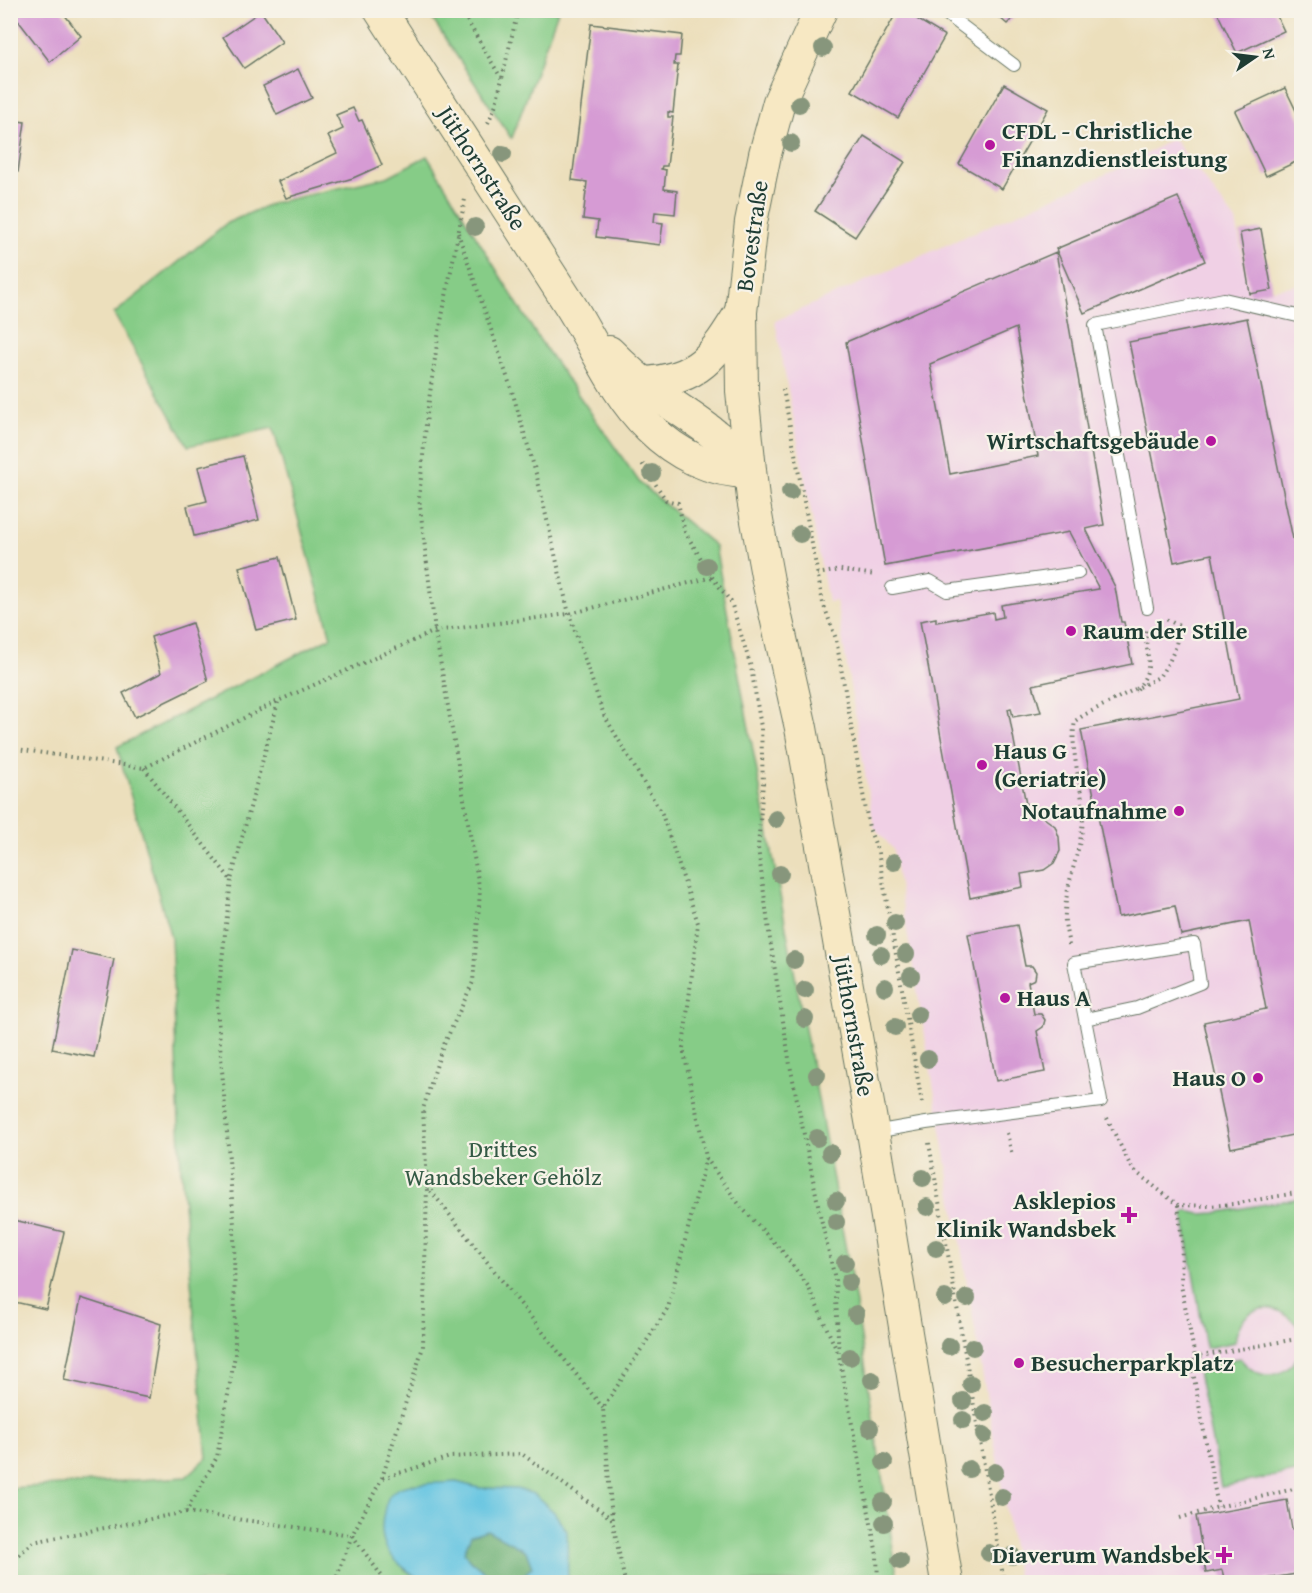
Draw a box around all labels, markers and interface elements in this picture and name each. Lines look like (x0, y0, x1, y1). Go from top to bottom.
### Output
north arrow (1225, 27, 1285, 87)
text: N (1257, 45, 1283, 62)
street label: Jüthornstraße (427, 96, 536, 237)
place label: CFDL - Christliche Finanzdienstleistung (1002, 113, 1228, 176)
marker: CFDL - Christliche Finanzdienstleistung (983, 138, 997, 152)
street label: Bovestraße (726, 178, 777, 294)
place label: Wirtschaftsgebäude (987, 423, 1199, 458)
marker: Wirtschaftsgebäude (1204, 434, 1218, 448)
place label: Raum der Stille (1083, 613, 1248, 648)
marker: Raum der Stille (1064, 624, 1078, 638)
place label: Haus G (Geriatrie) (994, 733, 1107, 796)
marker: Haus G (Geriatrie) (975, 758, 989, 772)
place label: Notaufnahme (1022, 793, 1167, 828)
marker: Notaufnahme (1172, 804, 1186, 818)
street label: Jüthornstraße (824, 950, 884, 1099)
place label: Haus A (1017, 980, 1091, 1015)
marker: Haus A (998, 991, 1012, 1005)
place label: Haus O (1173, 1060, 1246, 1095)
marker: Haus O (1251, 1071, 1265, 1085)
park label: Drittes Wandsbeker Gehölz (405, 1131, 601, 1194)
place label: Asklepios Klinik Wandsbek (937, 1183, 1116, 1246)
marker: Asklepios Klinik Wandsbek (1120, 1206, 1138, 1224)
place label: Besucherparkplatz (1031, 1345, 1234, 1380)
marker: Besucherparkplatz (1012, 1356, 1026, 1370)
place label: Diaverum Wandsbek (992, 1537, 1210, 1572)
marker: Diaverum Wandsbek (1215, 1546, 1233, 1564)

